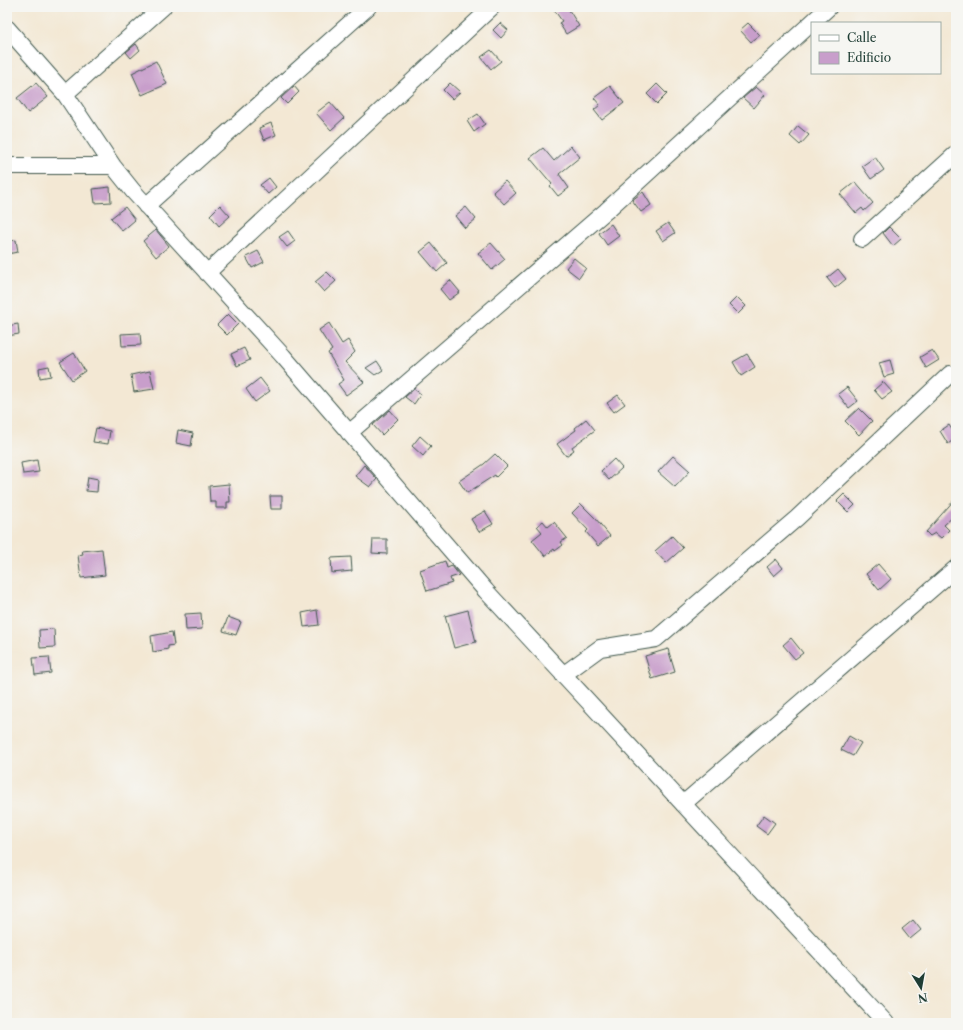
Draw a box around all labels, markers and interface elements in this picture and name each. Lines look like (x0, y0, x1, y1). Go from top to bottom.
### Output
legend (811, 22, 941, 74)
text: Calle (847, 30, 877, 45)
text: Edificio (847, 50, 891, 65)
north arrow (901, 968, 941, 1008)
text: N (916, 990, 929, 1006)

